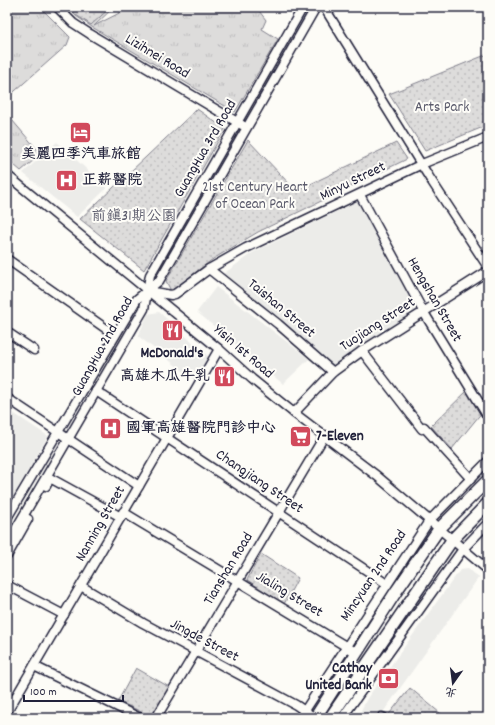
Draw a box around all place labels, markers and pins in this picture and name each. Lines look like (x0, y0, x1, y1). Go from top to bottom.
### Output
hotel icon: 美麗四季汽車旅館 (68, 119, 94, 145)
place label: 美麗四季汽車旅館 (21, 144, 141, 166)
hospital icon: 正薪醫院 (53, 168, 79, 194)
place label: 正薪醫院 (82, 170, 142, 192)
restaurant icon: McDonald's (159, 318, 185, 344)
place label: McDonald's (140, 343, 204, 365)
restaurant icon: 高雄木瓜牛乳 (212, 364, 238, 390)
place label: 高雄木瓜牛乳 (120, 366, 210, 388)
hospital icon: 國軍高雄醫院門診中心 (97, 416, 123, 442)
place label: 國軍高雄醫院門診中心 (126, 418, 276, 440)
supermarket icon: 7-Eleven (287, 424, 313, 450)
place label: 7-Eleven (316, 426, 364, 448)
place label: Cathay United Bank (305, 658, 373, 697)
bank icon: Cathay United Bank (375, 665, 401, 691)

